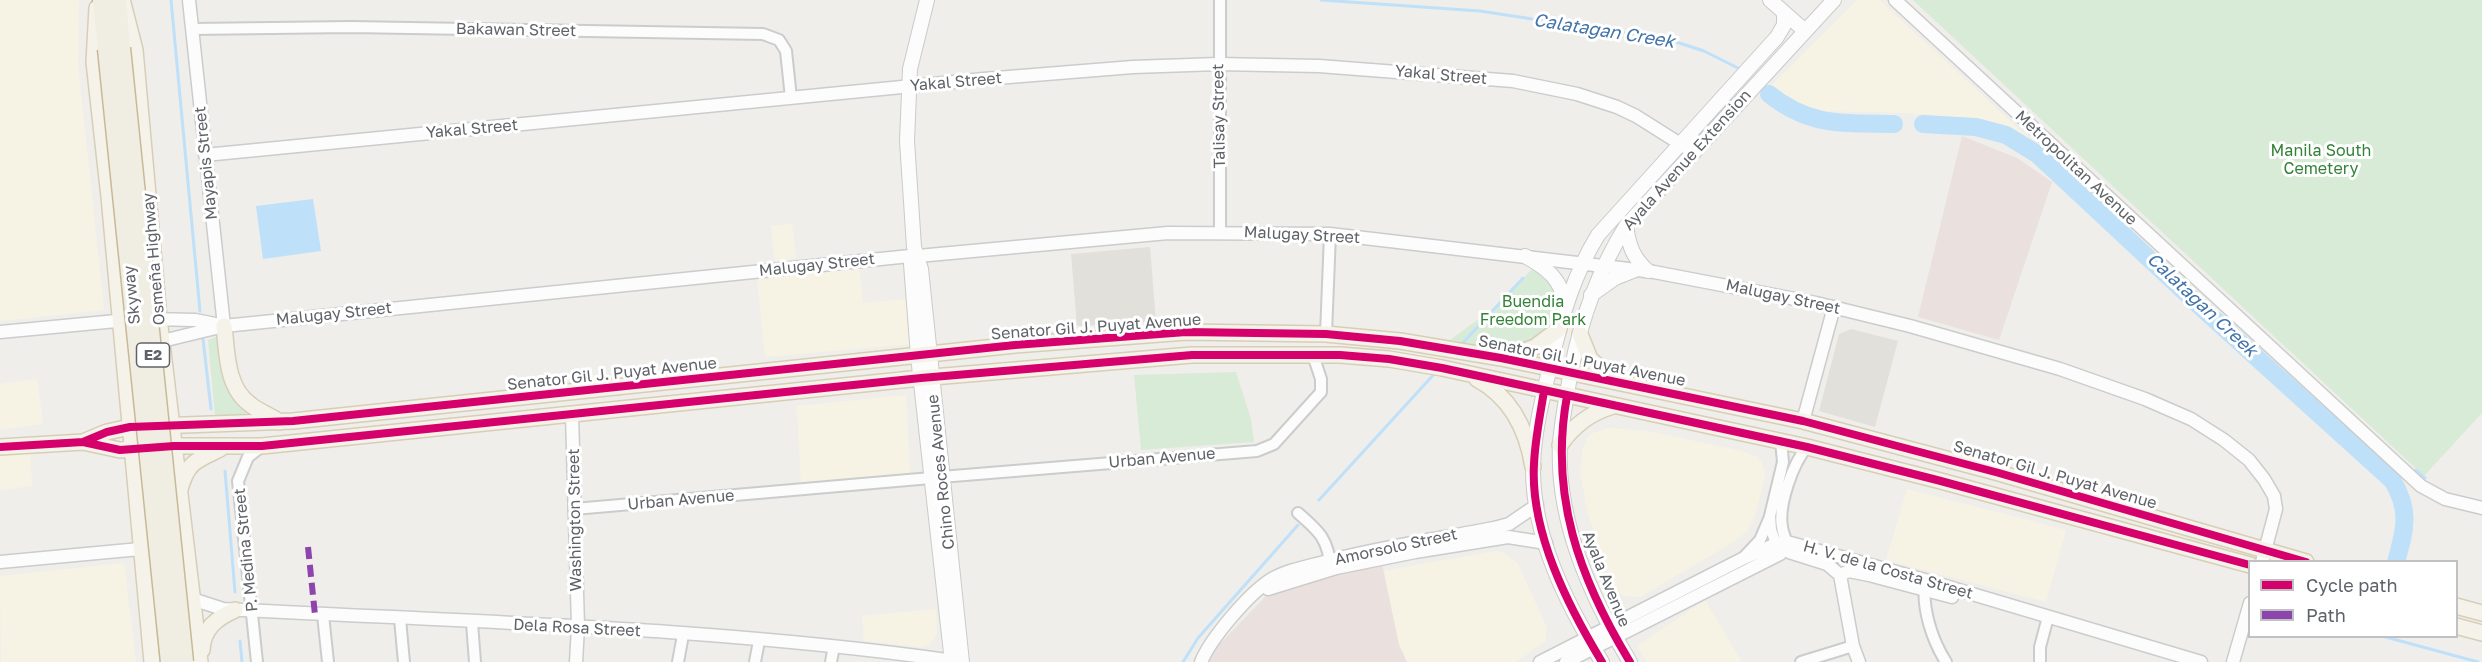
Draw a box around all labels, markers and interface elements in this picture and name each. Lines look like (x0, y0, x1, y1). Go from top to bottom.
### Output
water label: Calatagan Creek (1532, 9, 1676, 53)
street label: Bakawan Street (456, 19, 576, 41)
street label: Yakal Street (1394, 61, 1488, 89)
street label: Talisay Street (1208, 64, 1230, 168)
street label: Yakal Street (909, 68, 1003, 96)
street label: Ayala Avenue Extension (1619, 86, 1755, 234)
street label: Mayapis Street (190, 105, 222, 221)
street label: Metropolitan Avenue (2011, 107, 2141, 229)
street label: Yakal Street (425, 115, 519, 143)
park label: Manila South Cemetery (2271, 141, 2371, 179)
street label: Osmeña Highway (139, 192, 169, 326)
street label: Malugay Street (1243, 222, 1361, 248)
street label: Malugay Street (758, 249, 876, 281)
water label: Calatagan Creek (2143, 249, 2261, 361)
street label: Skyway (119, 265, 145, 325)
street label: Malugay Street (1724, 276, 1842, 318)
park label: Buendia Freedom Park (1480, 292, 1586, 330)
street label: Malugay Street (275, 298, 393, 330)
street label: Senator Gil J. Puyat Avenue (990, 310, 1202, 344)
street label: Senator Gil J. Puyat Avenue (1477, 331, 1687, 391)
road number: E2 (136, 343, 170, 367)
street label: Senator Gil J. Puyat Avenue (506, 353, 718, 395)
street label: Chino Roces Avenue (923, 394, 959, 550)
street label: Senator Gil J. Puyat Avenue (1951, 437, 2159, 513)
street label: Urban Avenue (1108, 444, 1216, 472)
street label: Washington Street (564, 448, 586, 592)
street label: Urban Avenue (627, 486, 735, 514)
street label: P. Medina Street (230, 487, 262, 613)
street label: Amorsolo Street (1333, 525, 1459, 569)
street label: Ayala Avenue (1578, 528, 1634, 630)
street label: H. V. de la Costa Street (1801, 537, 1975, 603)
legend (2248, 560, 2458, 638)
text: Cycle path (2306, 574, 2398, 596)
text: Path (2306, 604, 2346, 626)
street label: Dela Rosa Street (513, 615, 641, 641)

